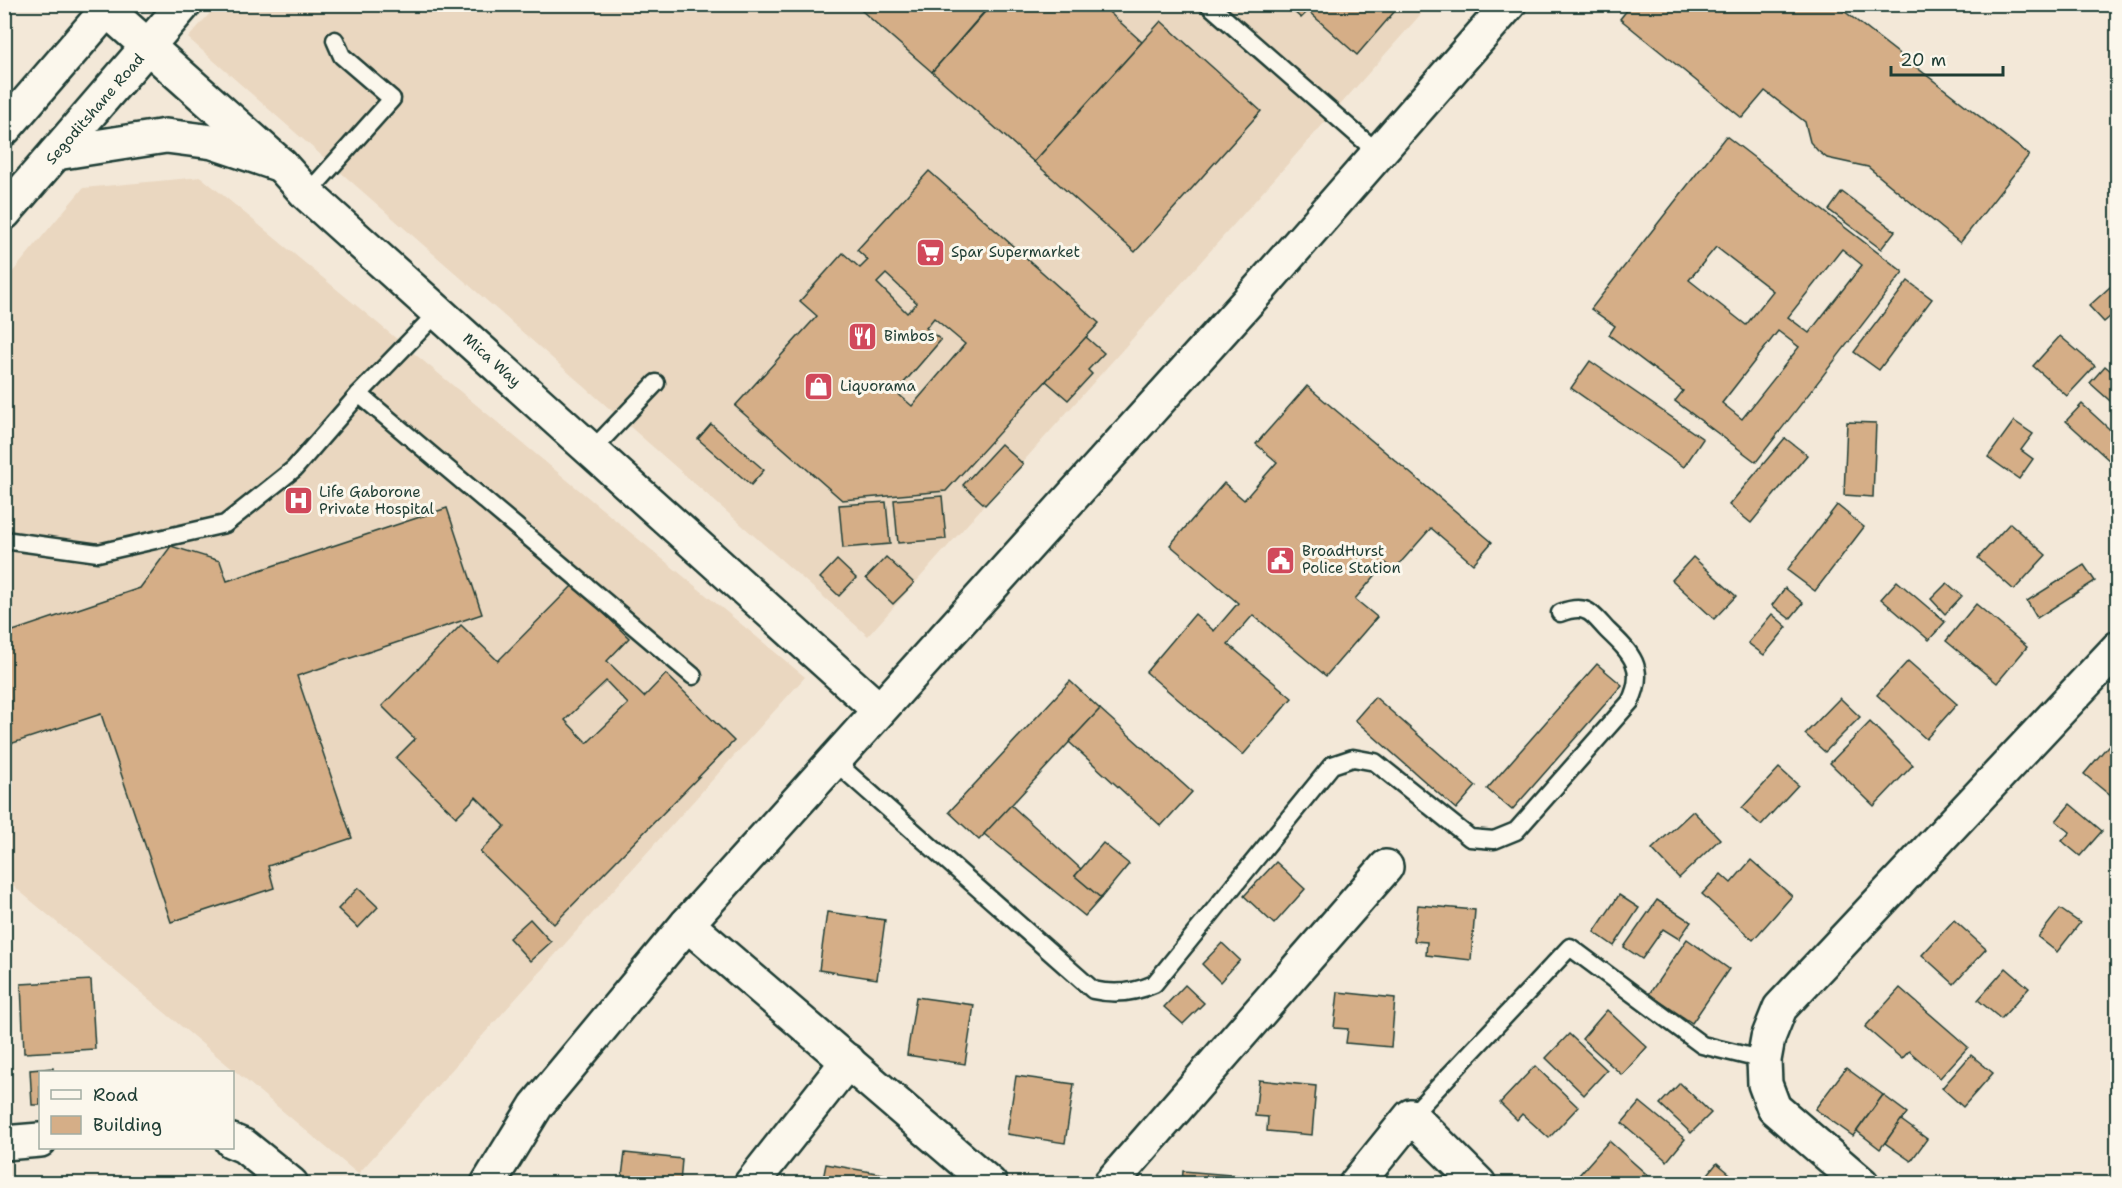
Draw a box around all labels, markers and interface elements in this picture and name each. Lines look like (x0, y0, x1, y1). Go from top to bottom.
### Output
scale bar (1891, 39, 2004, 77)
text: 20 m (1900, 48, 1946, 72)
street label: Segoditshane Road (41, 49, 149, 169)
supermarket icon: Spar Supermarket (914, 236, 946, 268)
place label: Spar Supermarket (951, 242, 1080, 262)
restaurant icon: Bimbos (847, 320, 879, 352)
place label: Bimbos (884, 326, 935, 346)
street label: Mica Way (459, 329, 525, 391)
shop icon: Liquorama (803, 370, 835, 402)
place label: Liquorama (840, 376, 916, 396)
place label: Life Gaborone Private Hospital (319, 482, 435, 519)
hospital icon: Life Gaborone Private Hospital (282, 485, 314, 517)
place label: BroadHurst Police Station (1302, 541, 1401, 578)
public building icon: BroadHurst Police Station (1265, 544, 1297, 576)
legend (39, 1071, 234, 1149)
text: Road (93, 1083, 138, 1107)
text: Building (93, 1113, 162, 1137)

